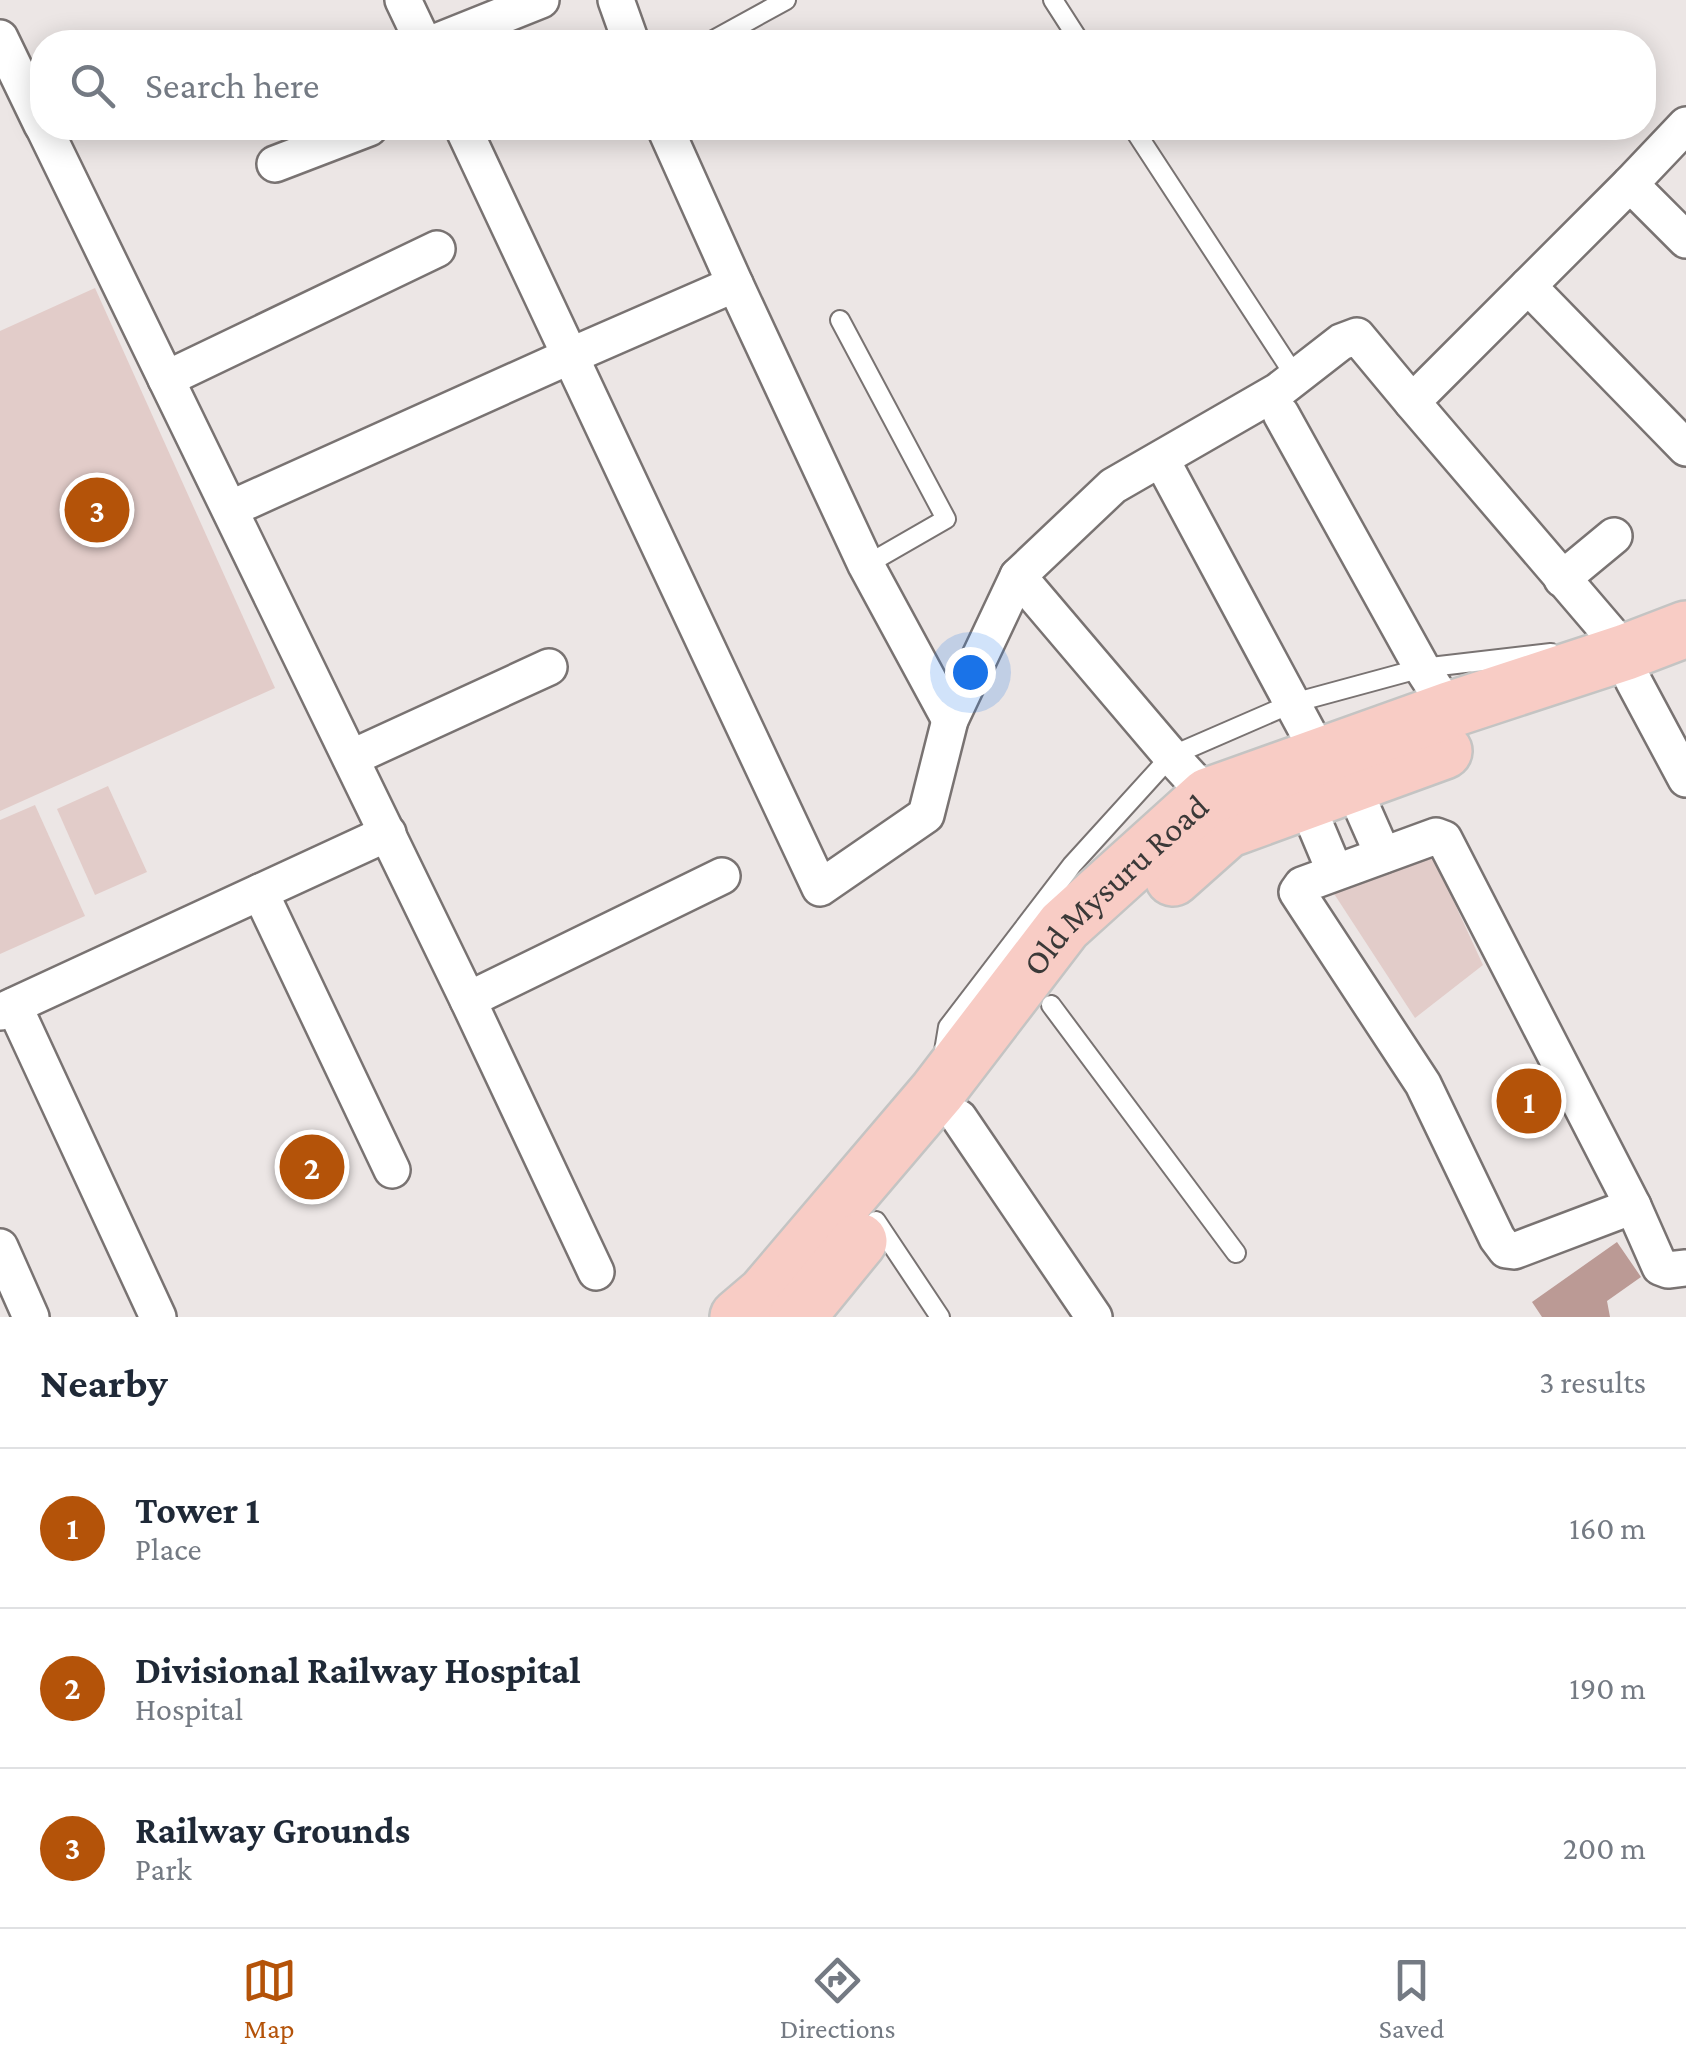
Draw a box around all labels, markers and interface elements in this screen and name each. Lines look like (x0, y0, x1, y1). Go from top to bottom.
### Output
search box (30, 30, 1656, 140)
icon: search (65, 58, 120, 113)
text: Search here (145, 64, 319, 106)
pin: 3 (64, 472, 130, 548)
your location (945, 647, 996, 698)
street label: Old Mysuru Road (1015, 787, 1216, 983)
pin: 1 (1496, 1064, 1562, 1138)
pin: 2 (280, 1130, 344, 1204)
text: Nearby (40, 1359, 168, 1406)
text: 3 results (1539, 1364, 1646, 1400)
text: Tower 1 (135, 1489, 260, 1531)
text: 1 (67, 1510, 78, 1546)
text: 160 m (1569, 1510, 1646, 1546)
text: Place (135, 1531, 201, 1567)
text: Divisional Railway Hospital (135, 1649, 581, 1691)
text: 2 (64, 1670, 81, 1706)
text: 190 m (1569, 1670, 1646, 1706)
text: Hospital (135, 1691, 243, 1727)
text: Railway Grounds (135, 1809, 410, 1851)
text: 3 (65, 1830, 80, 1866)
text: 200 m (1563, 1830, 1646, 1866)
text: Park (135, 1851, 192, 1887)
tab: Map (242, 1953, 297, 2044)
tab: Directions (780, 1953, 896, 2044)
tab: Saved (1379, 1953, 1444, 2044)

